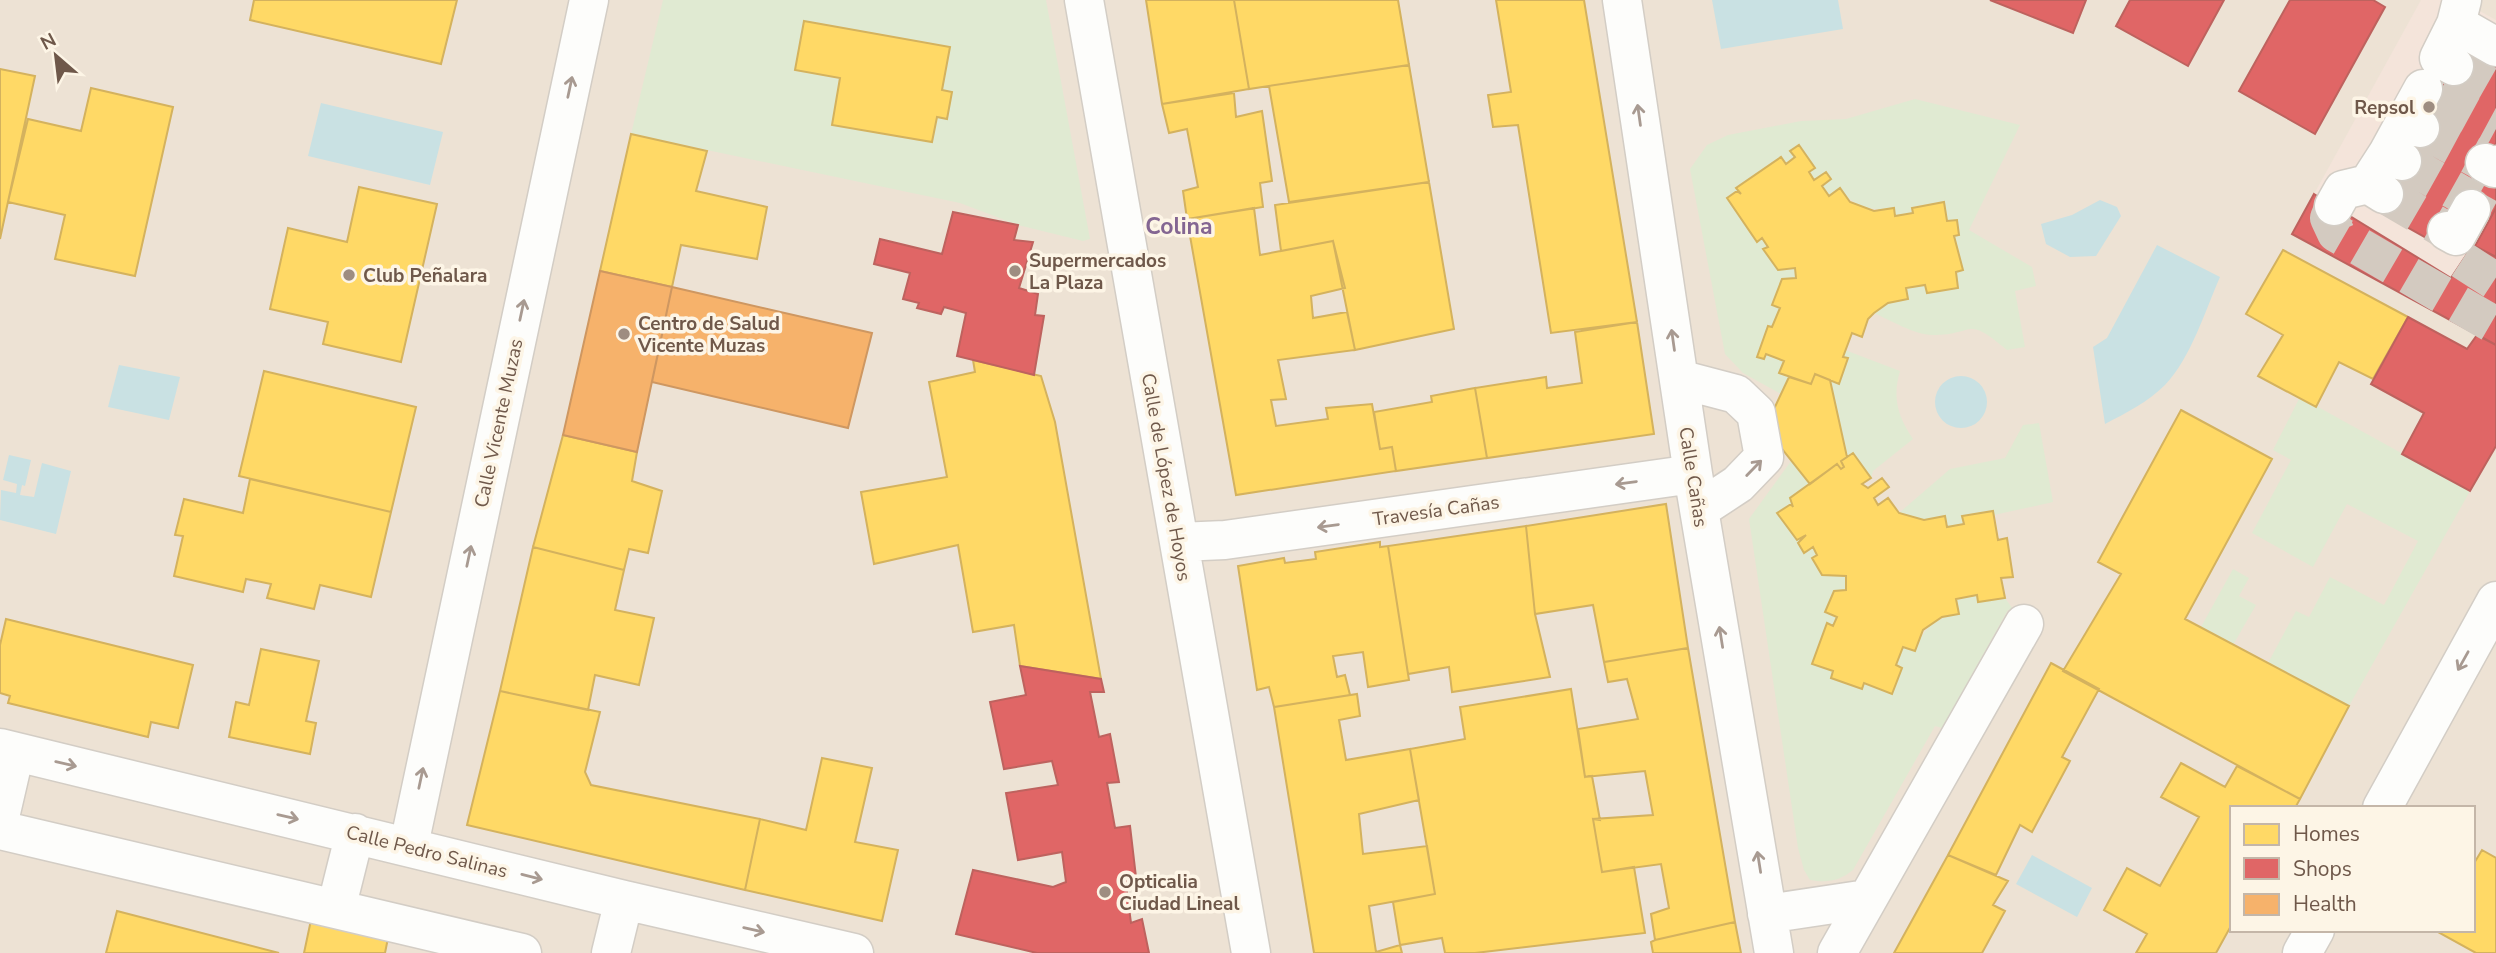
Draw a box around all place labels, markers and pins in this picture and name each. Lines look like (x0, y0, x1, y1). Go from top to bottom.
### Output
place label: Repsol (2354, 95, 2415, 121)
marker: Repsol (2421, 99, 2437, 115)
place label: Supermercados La Plaza (1029, 248, 1166, 296)
place label: Club Peñalara (363, 263, 487, 289)
marker: Supermercados La Plaza (1007, 263, 1023, 279)
marker: Club Peñalara (341, 267, 357, 283)
place label: Centro de Salud Vicente Muzas (637, 311, 780, 359)
marker: Centro de Salud Vicente Muzas (616, 326, 632, 342)
place label: Opticalia Ciudad Lineal (1119, 869, 1239, 917)
marker: Opticalia Ciudad Lineal (1097, 884, 1113, 900)

